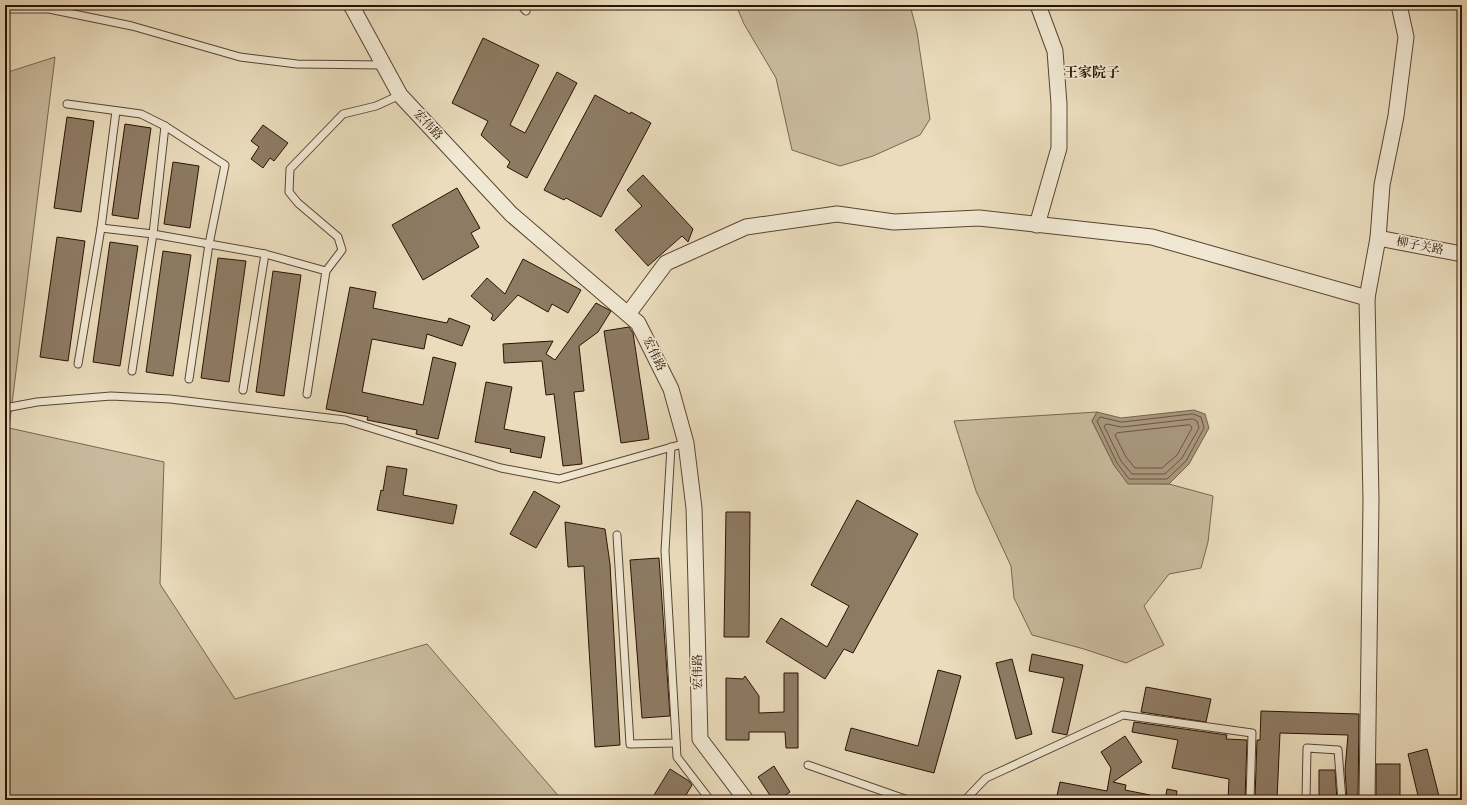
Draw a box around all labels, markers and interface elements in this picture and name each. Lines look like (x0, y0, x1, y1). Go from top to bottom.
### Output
district label: 王家院子 (1064, 64, 1120, 82)
street label: 宏伟路 (410, 107, 446, 143)
street label: 柳子关路 (1395, 234, 1445, 258)
street label: 宏伟路 (639, 335, 669, 373)
street label: 宏伟路 (690, 654, 706, 690)

